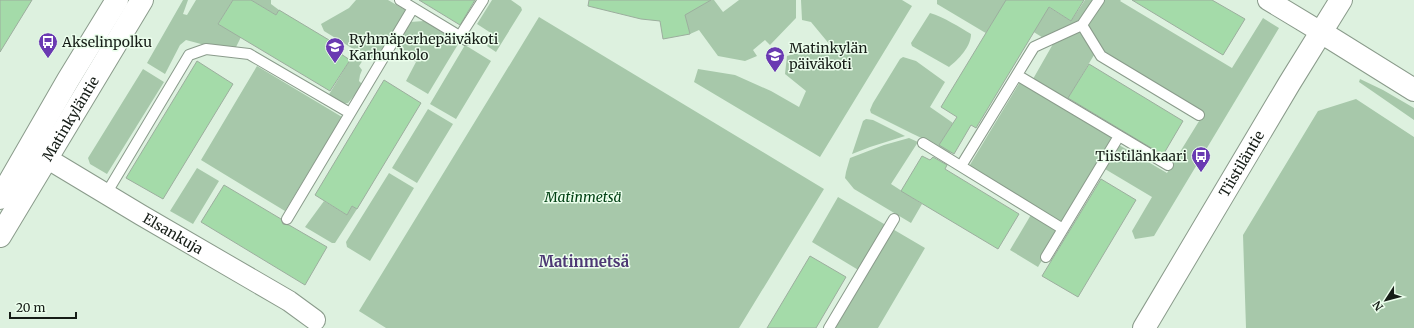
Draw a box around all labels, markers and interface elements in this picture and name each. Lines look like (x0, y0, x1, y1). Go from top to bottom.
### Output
place label: Ryhmäperhepäiväkoti Karhunkolo (349, 30, 499, 64)
bus stop icon: Akselinpolku (37, 31, 59, 59)
place label: Akselinpolku (61, 33, 152, 51)
school or university icon: Ryhmäperhepäiväkoti Karhunkolo (324, 36, 346, 64)
place label: Matinkylän päiväkoti (789, 39, 867, 73)
school or university icon: Matinkylän päiväkoti (764, 45, 786, 73)
street label: Matinkyläntie (38, 73, 103, 164)
street label: Tiistiläntie (1215, 127, 1268, 200)
bus stop icon: Tiistilänkaari (1190, 145, 1212, 173)
place label: Tiistilänkaari (1095, 147, 1187, 165)
park label: Matinmetsä (543, 188, 622, 206)
street label: Elsankuja (140, 209, 207, 258)
district label: Matinmetsä (539, 252, 630, 271)
north arrow (1366, 280, 1406, 320)
scale bar (10, 294, 76, 320)
text: N (1370, 298, 1386, 314)
text: 20 m (16, 300, 45, 315)

